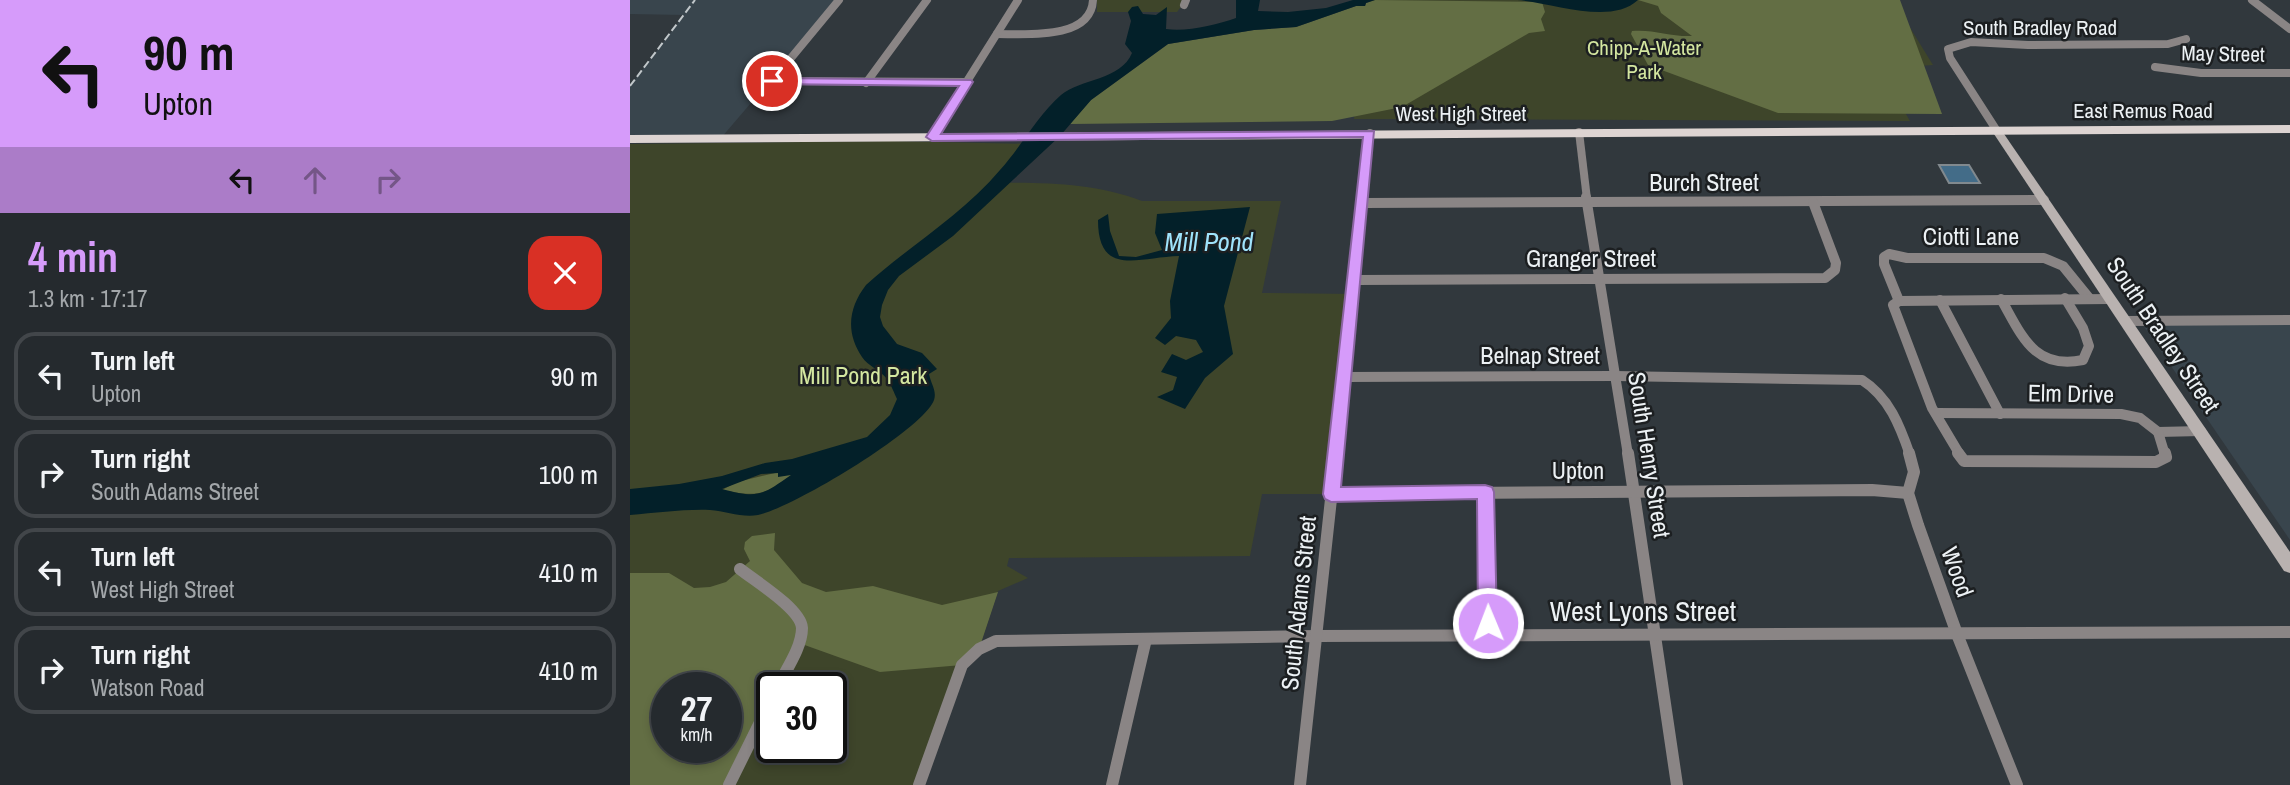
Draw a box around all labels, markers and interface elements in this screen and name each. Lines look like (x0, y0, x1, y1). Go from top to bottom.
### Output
street label: South Bradley Road (1963, 13, 2117, 42)
text: 90 m (143, 19, 235, 85)
icon: left (28, 28, 119, 119)
park label: Chipp-A-Water Park (1587, 33, 1701, 86)
street label: May Street (2181, 38, 2265, 69)
pin (742, 51, 802, 111)
icon: arrive (753, 62, 791, 100)
text: Upton (143, 82, 213, 125)
street label: East Remus Road (2073, 96, 2213, 125)
street label: West High Street (1396, 99, 1527, 128)
icon: left (223, 161, 261, 199)
icon: ahead (296, 161, 334, 199)
icon: right (369, 161, 407, 199)
street label: Burch Street (1649, 166, 1759, 198)
street label: Ciotti Lane (1923, 220, 2019, 252)
water label: Mill Pond (1165, 224, 1254, 259)
text: 4 min (28, 229, 118, 285)
button: close (528, 236, 602, 310)
street label: Granger Street (1526, 242, 1657, 274)
street label: South Bradley Street (2100, 250, 2228, 419)
text: 1.3 km · 17:17 (28, 283, 148, 314)
street label: Belnap Street (1480, 339, 1600, 371)
text: Turn left (91, 343, 175, 378)
icon: left (32, 357, 70, 395)
text: 90 m (551, 359, 598, 394)
park label: Mill Pond Park (799, 359, 927, 391)
street label: South Henry Street (1621, 370, 1679, 541)
street label: Elm Drive (2028, 376, 2114, 410)
text: Upton (91, 378, 141, 409)
text: Turn right (91, 441, 190, 476)
street label: Upton (1552, 454, 1604, 486)
icon: right (32, 455, 70, 493)
text: 100 m (539, 457, 598, 492)
text: South Adams Street (91, 476, 259, 507)
street label: South Adams Street (1273, 514, 1323, 692)
text: Turn left (91, 539, 175, 574)
street label: Wood (1934, 542, 1982, 601)
icon: left (32, 553, 70, 591)
text: 410 m (539, 555, 598, 590)
text: West High Street (91, 574, 234, 605)
position arrow (1451, 586, 1525, 660)
street label: West Lyons Street (1550, 592, 1736, 630)
text: Turn right (91, 637, 190, 672)
icon: right (32, 651, 70, 689)
text: 410 m (539, 653, 598, 688)
text: Watson Road (91, 672, 205, 703)
speed limit sign: 30 (756, 672, 847, 763)
text: 27 (681, 685, 712, 732)
text: km/h (681, 722, 713, 747)

